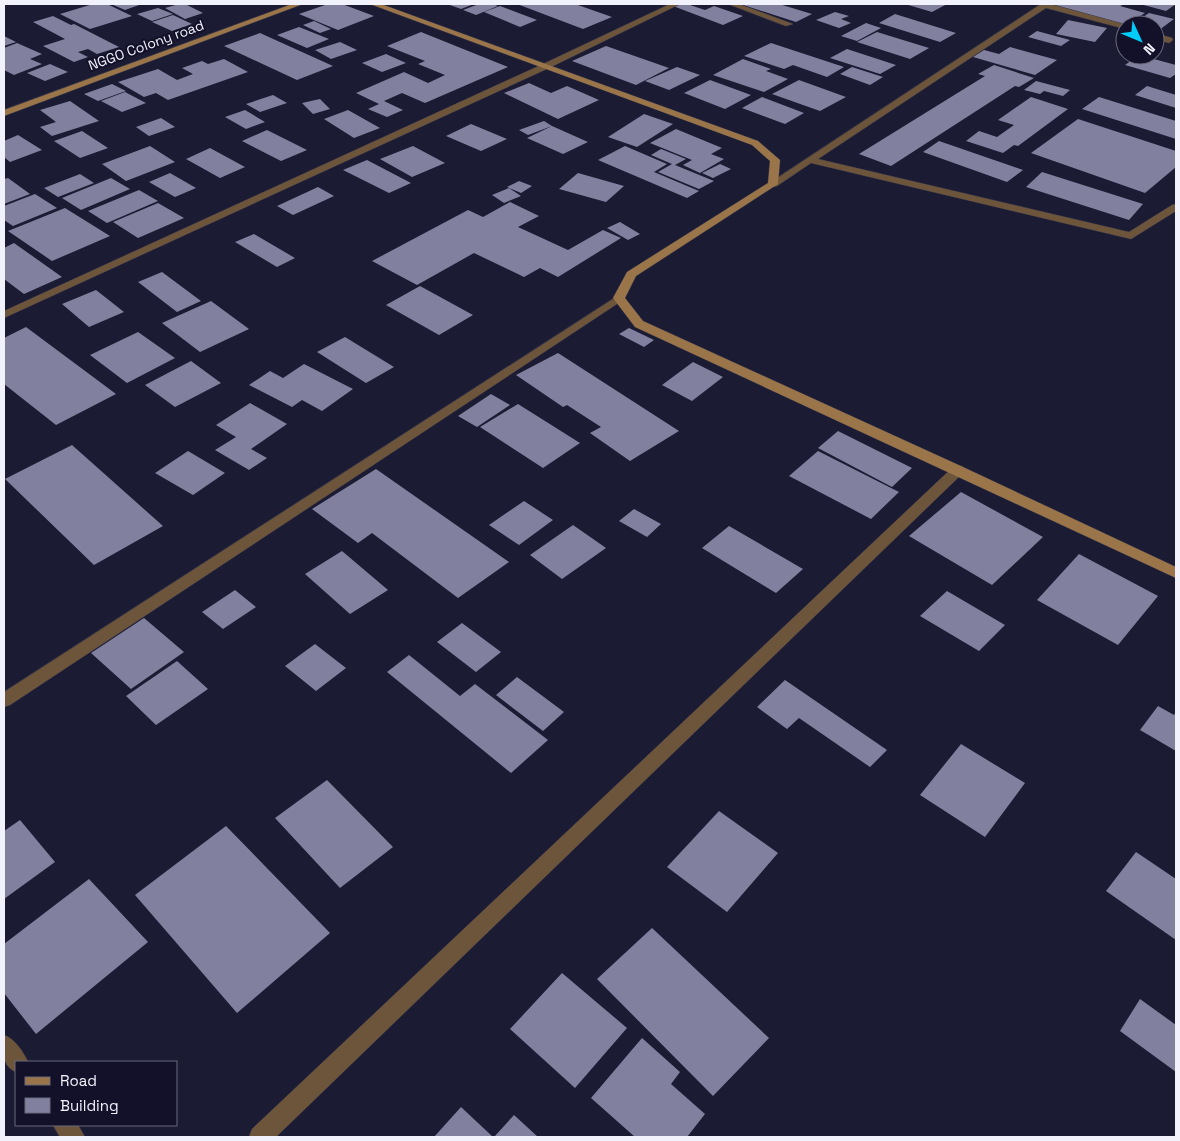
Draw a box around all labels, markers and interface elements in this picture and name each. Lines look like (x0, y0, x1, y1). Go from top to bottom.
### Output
north arrow (1115, 15, 1165, 65)
street label: NGGO Colony road (86, 16, 206, 74)
text: N (1140, 39, 1159, 59)
legend (15, 1061, 178, 1126)
text: Road (60, 1071, 97, 1090)
text: Building (60, 1096, 119, 1115)

